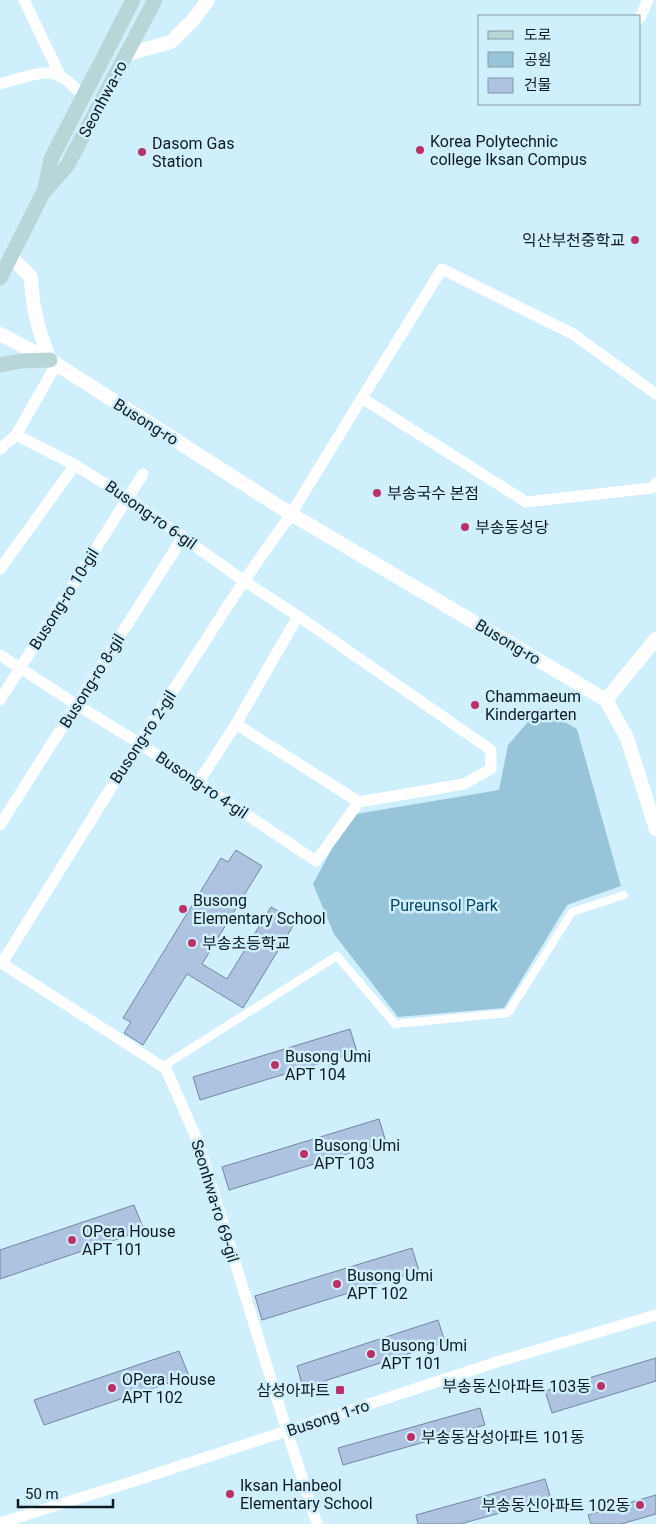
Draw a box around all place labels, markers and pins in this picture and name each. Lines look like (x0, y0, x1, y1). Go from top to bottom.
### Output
place label: Korea Polytechnic college Iksan Compus (430, 132, 587, 169)
place label: Dasom Gas Station (152, 134, 234, 171)
marker: Korea Polytechnic college Iksan Compus (414, 144, 426, 156)
marker: Dasom Gas Station (136, 146, 148, 158)
place label: 익산부천중학교 (522, 231, 625, 250)
marker: 익산부천중학교 (629, 234, 641, 246)
place label: 부송국수 본점 (387, 484, 479, 503)
marker: 부송국수 본점 (371, 487, 383, 499)
place label: 부송동성당 (475, 518, 549, 537)
marker: 부송동성당 (459, 521, 471, 533)
place label: Chammaeum Kindergarten (485, 687, 581, 724)
marker: Chammaeum Kindergarten (469, 699, 481, 711)
place label: Busong Elementary School (193, 891, 326, 928)
marker: Busong Elementary School (177, 903, 189, 915)
place label: 부송초등학교 (202, 934, 290, 953)
marker: 부송초등학교 (186, 937, 198, 949)
place label: Busong Umi APT 104 (285, 1047, 371, 1084)
marker: Busong Umi APT 104 (269, 1059, 281, 1071)
place label: Busong Umi APT 103 (314, 1136, 400, 1173)
marker: Busong Umi APT 103 (298, 1148, 310, 1160)
place label: OPera House APT 101 (82, 1222, 175, 1259)
marker: OPera House APT 101 (66, 1234, 78, 1246)
place label: Busong Umi APT 102 (347, 1266, 433, 1303)
marker: Busong Umi APT 102 (331, 1278, 343, 1290)
place label: Busong Umi APT 101 (381, 1336, 467, 1373)
marker: Busong Umi APT 101 (365, 1348, 377, 1360)
place label: OPera House APT 102 (122, 1370, 215, 1407)
place label: 부송동신아파트 103동 (442, 1377, 591, 1396)
marker: 부송동신아파트 103동 (595, 1380, 607, 1392)
place label: 삼성아파트 (256, 1381, 330, 1400)
marker: OPera House APT 102 (106, 1382, 118, 1394)
marker: 삼성아파트 (334, 1384, 346, 1396)
place label: 부송동삼성아파트 101동 (421, 1428, 585, 1447)
marker: 부송동삼성아파트 101동 (405, 1431, 417, 1443)
place label: Iksan Hanbeol Elementary School (240, 1476, 373, 1513)
marker: Iksan Hanbeol Elementary School (224, 1488, 236, 1500)
place label: 부송동신아파트 102동 (481, 1496, 630, 1515)
marker: 부송동신아파트 102동 (634, 1499, 646, 1511)

